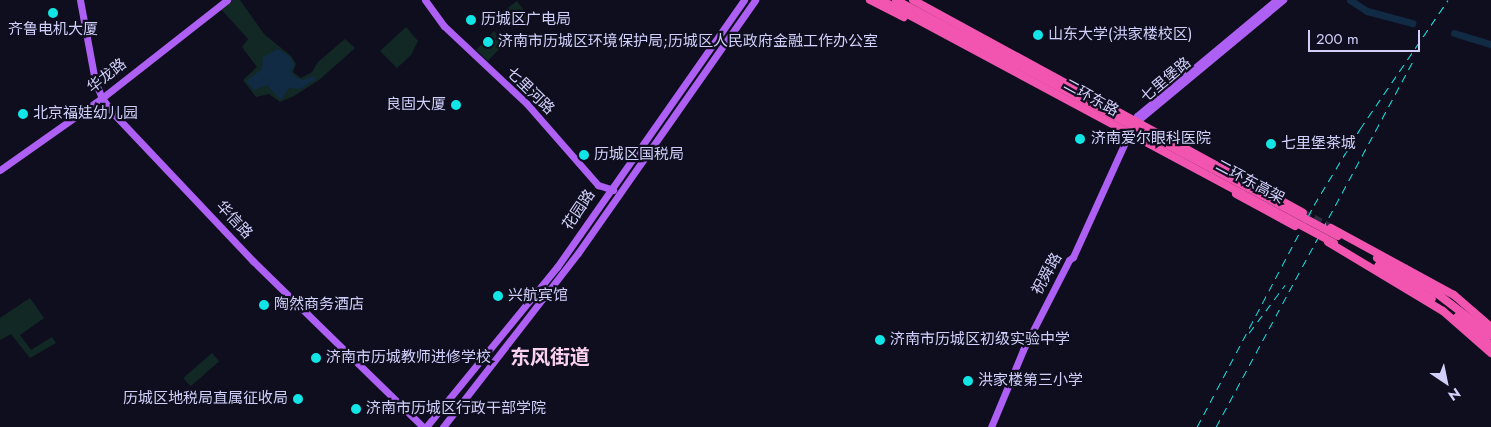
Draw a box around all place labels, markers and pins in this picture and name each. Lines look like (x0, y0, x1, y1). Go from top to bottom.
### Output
marker: 齐鲁电机大厦 (47, 7, 59, 19)
place label: 历城区广电局 (481, 11, 571, 29)
marker: 历城区广电局 (465, 14, 477, 26)
place label: 齐鲁电机大厦 (8, 21, 98, 39)
place label: 山东大学(洪家楼校区) (1048, 26, 1192, 44)
marker: 山东大学(洪家楼校区) (1032, 29, 1044, 41)
place label: 济南市历城区环境保护局;历城区人民政府金融工作办公室 (498, 33, 878, 51)
marker: 济南市历城区环境保护局;历城区人民政府金融工作办公室 (482, 36, 494, 48)
place label: 良固大厦 (386, 96, 446, 114)
marker: 良固大厦 (450, 99, 462, 111)
place label: 北京福娃幼儿园 (33, 105, 138, 123)
marker: 北京福娃幼儿园 (17, 108, 29, 120)
place label: 济南爱尔眼科医院 (1091, 130, 1211, 148)
marker: 济南爱尔眼科医院 (1073, 132, 1087, 146)
place label: 七里堡茶城 (1281, 135, 1356, 153)
marker: 七里堡茶城 (1265, 138, 1277, 150)
place label: 历城区国税局 (594, 146, 684, 164)
marker: 历城区国税局 (578, 149, 590, 161)
place label: 兴航宾馆 (508, 287, 568, 305)
marker: 兴航宾馆 (492, 290, 504, 302)
place label: 陶然商务酒店 (274, 296, 364, 314)
marker: 陶然商务酒店 (258, 299, 270, 311)
place label: 济南市历城区初级实验中学 (890, 331, 1070, 349)
marker: 济南市历城区初级实验中学 (874, 334, 886, 346)
place label: 济南市历城教师进修学校 (326, 349, 491, 367)
marker: 济南市历城教师进修学校 (310, 352, 322, 364)
place label: 洪家楼第三小学 (978, 372, 1083, 390)
marker: 洪家楼第三小学 (962, 375, 974, 387)
place label: 历城区地税局直属征收局 (123, 390, 288, 408)
marker: 历城区地税局直属征收局 (292, 393, 304, 405)
place label: 济南市历城区行政干部学院 (366, 400, 546, 418)
marker: 济南市历城区行政干部学院 (350, 403, 362, 415)

